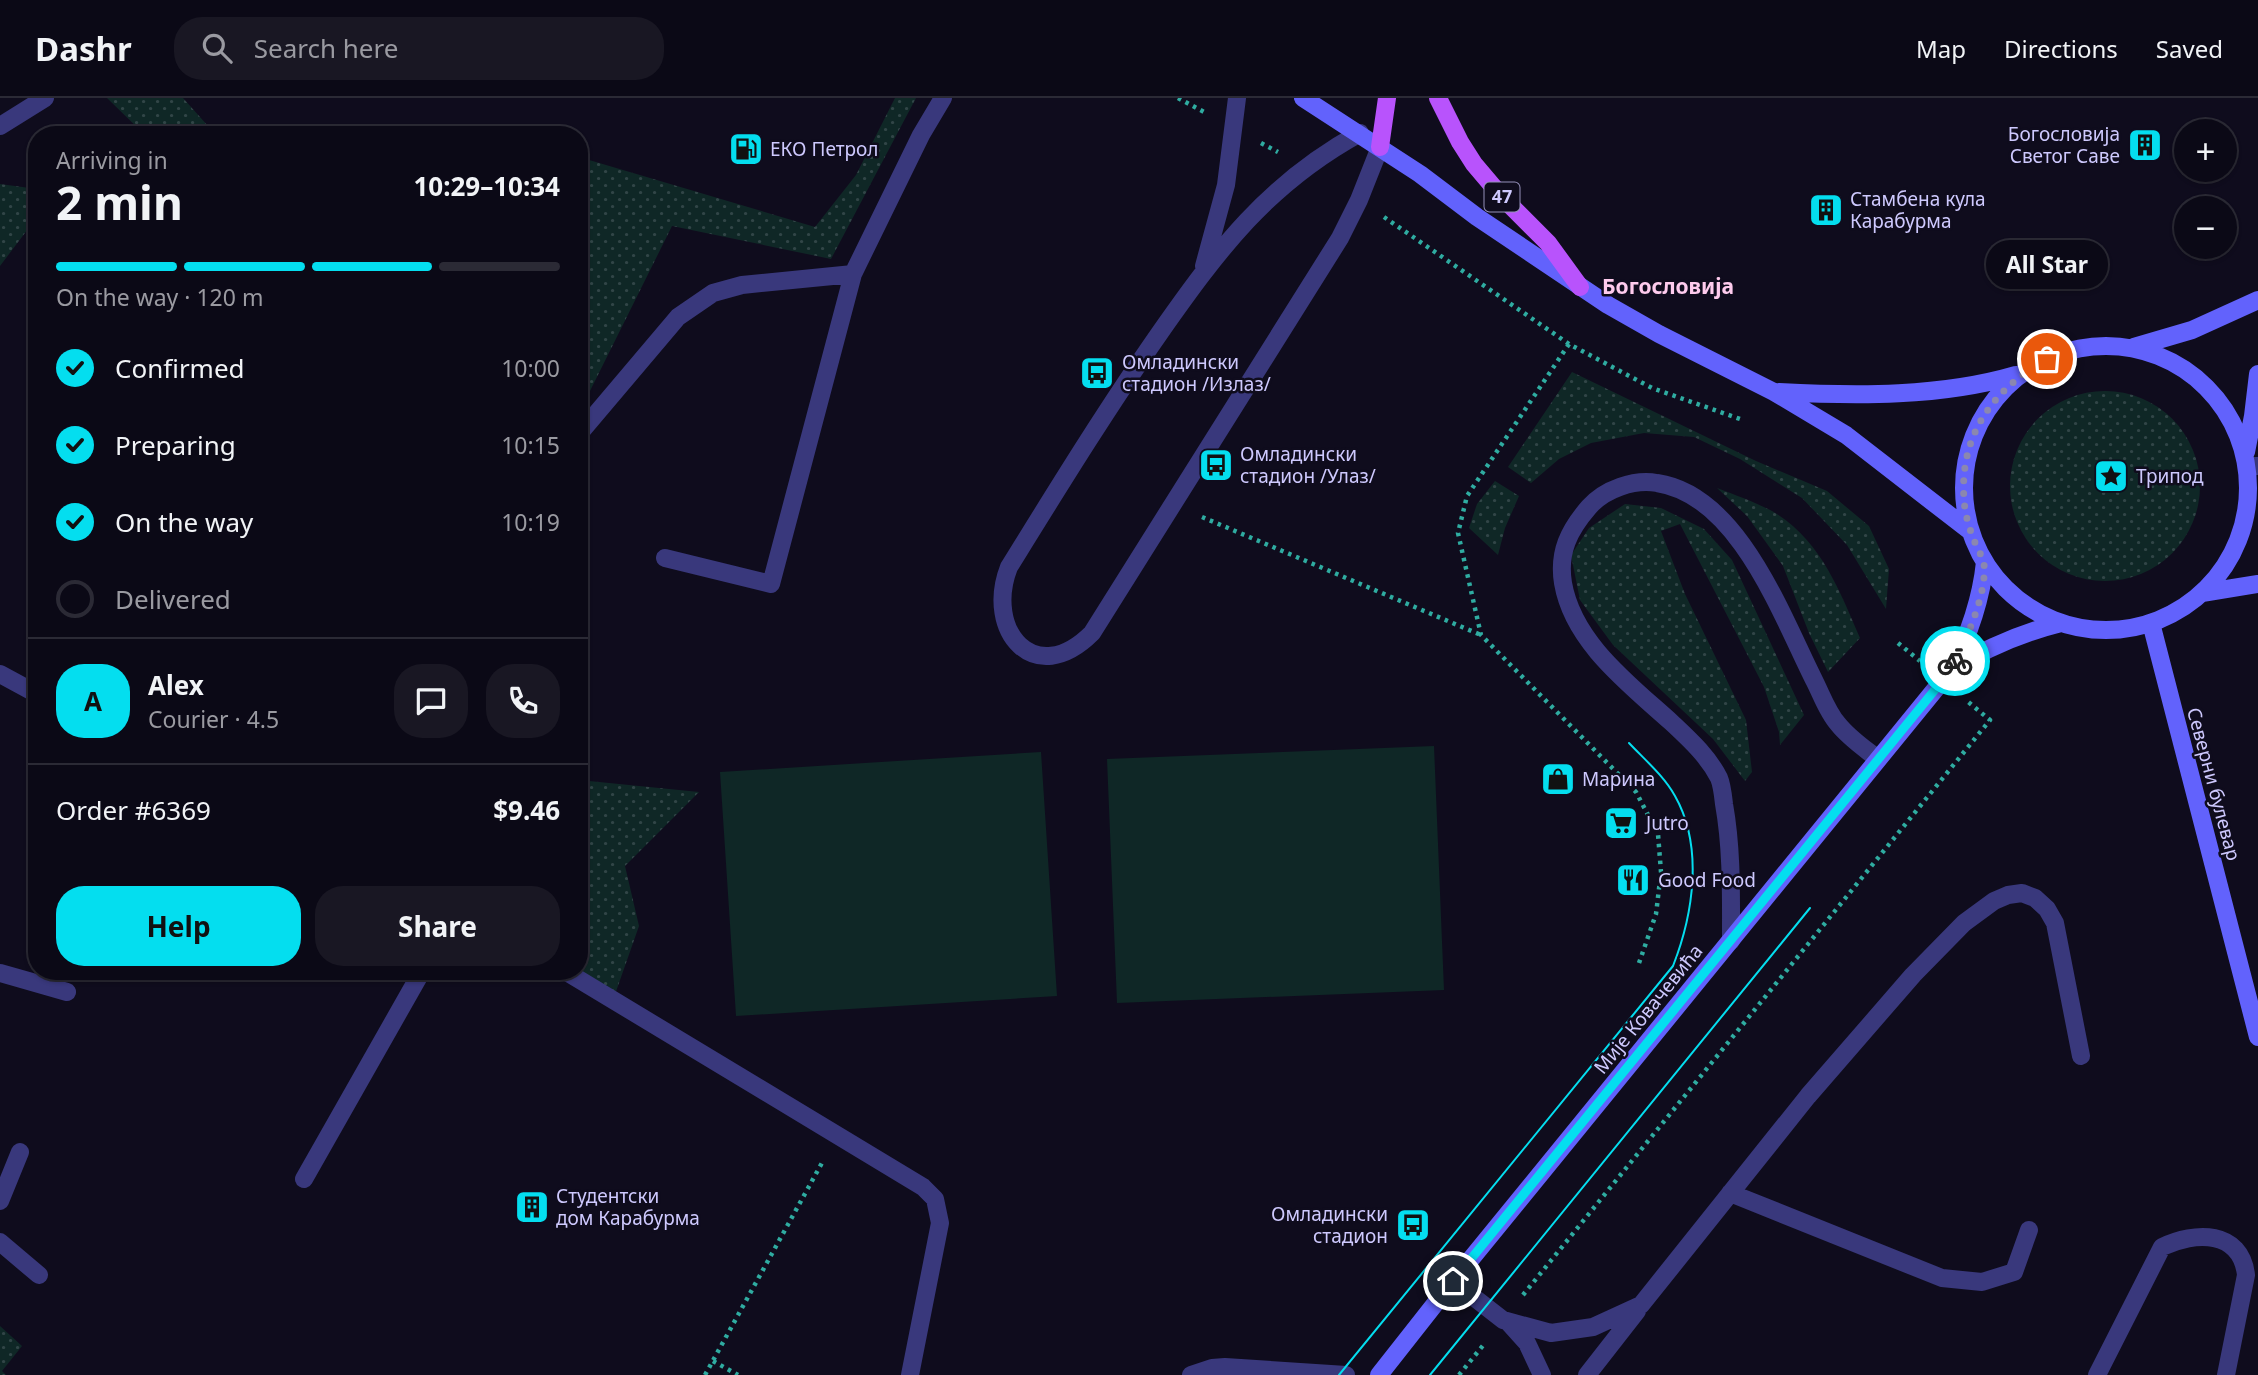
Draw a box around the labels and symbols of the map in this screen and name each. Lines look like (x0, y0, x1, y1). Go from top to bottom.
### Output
place label: Богословија Светог Саве (2008, 121, 2120, 169)
building icon: Богословија Светог Саве (2126, 126, 2164, 164)
fuel station icon: ЕКО Петрол (727, 130, 765, 168)
place label: ЕКО Петрол (770, 136, 879, 162)
road number: 47 (1484, 182, 1520, 212)
place label: Стамбена кула Карабурма (1850, 186, 1986, 234)
building icon: Стамбена кула Карабурма (1807, 191, 1845, 229)
callout: All Star (1986, 240, 2108, 289)
district label: Богословија (1602, 272, 1734, 300)
pin (2017, 329, 2077, 389)
place label: Омладински стадион /Излаз/ (1122, 349, 1271, 397)
bus stop icon: Омладински стадион /Излаз/ (1078, 354, 1116, 392)
place label: Омладински стадион /Улаз/ (1240, 441, 1376, 489)
bus stop icon: Омладински стадион /Улаз/ (1197, 446, 1235, 484)
place icon: Трипод (2092, 457, 2130, 495)
place label: Трипод (2136, 463, 2204, 489)
courier (1920, 626, 1990, 696)
street label: Северни булевар (2181, 704, 2247, 864)
shop icon: Марина (1539, 760, 1577, 798)
place label: Марина (1582, 766, 1655, 792)
supermarket icon: Jutro (1602, 804, 1640, 842)
place label: Jutro (1644, 810, 1689, 836)
restaurant icon: Good Food (1614, 861, 1652, 899)
place label: Good Food (1658, 867, 1756, 893)
street label: Мије Ковачевића (1588, 939, 1708, 1079)
place label: Студентски дом Карабурма (556, 1183, 700, 1231)
building icon: Студентски дом Карабурма (513, 1188, 551, 1226)
place label: Омладински стадион (1271, 1201, 1388, 1249)
bus stop icon: Омладински стадион (1394, 1206, 1432, 1244)
pin (1423, 1251, 1483, 1311)

